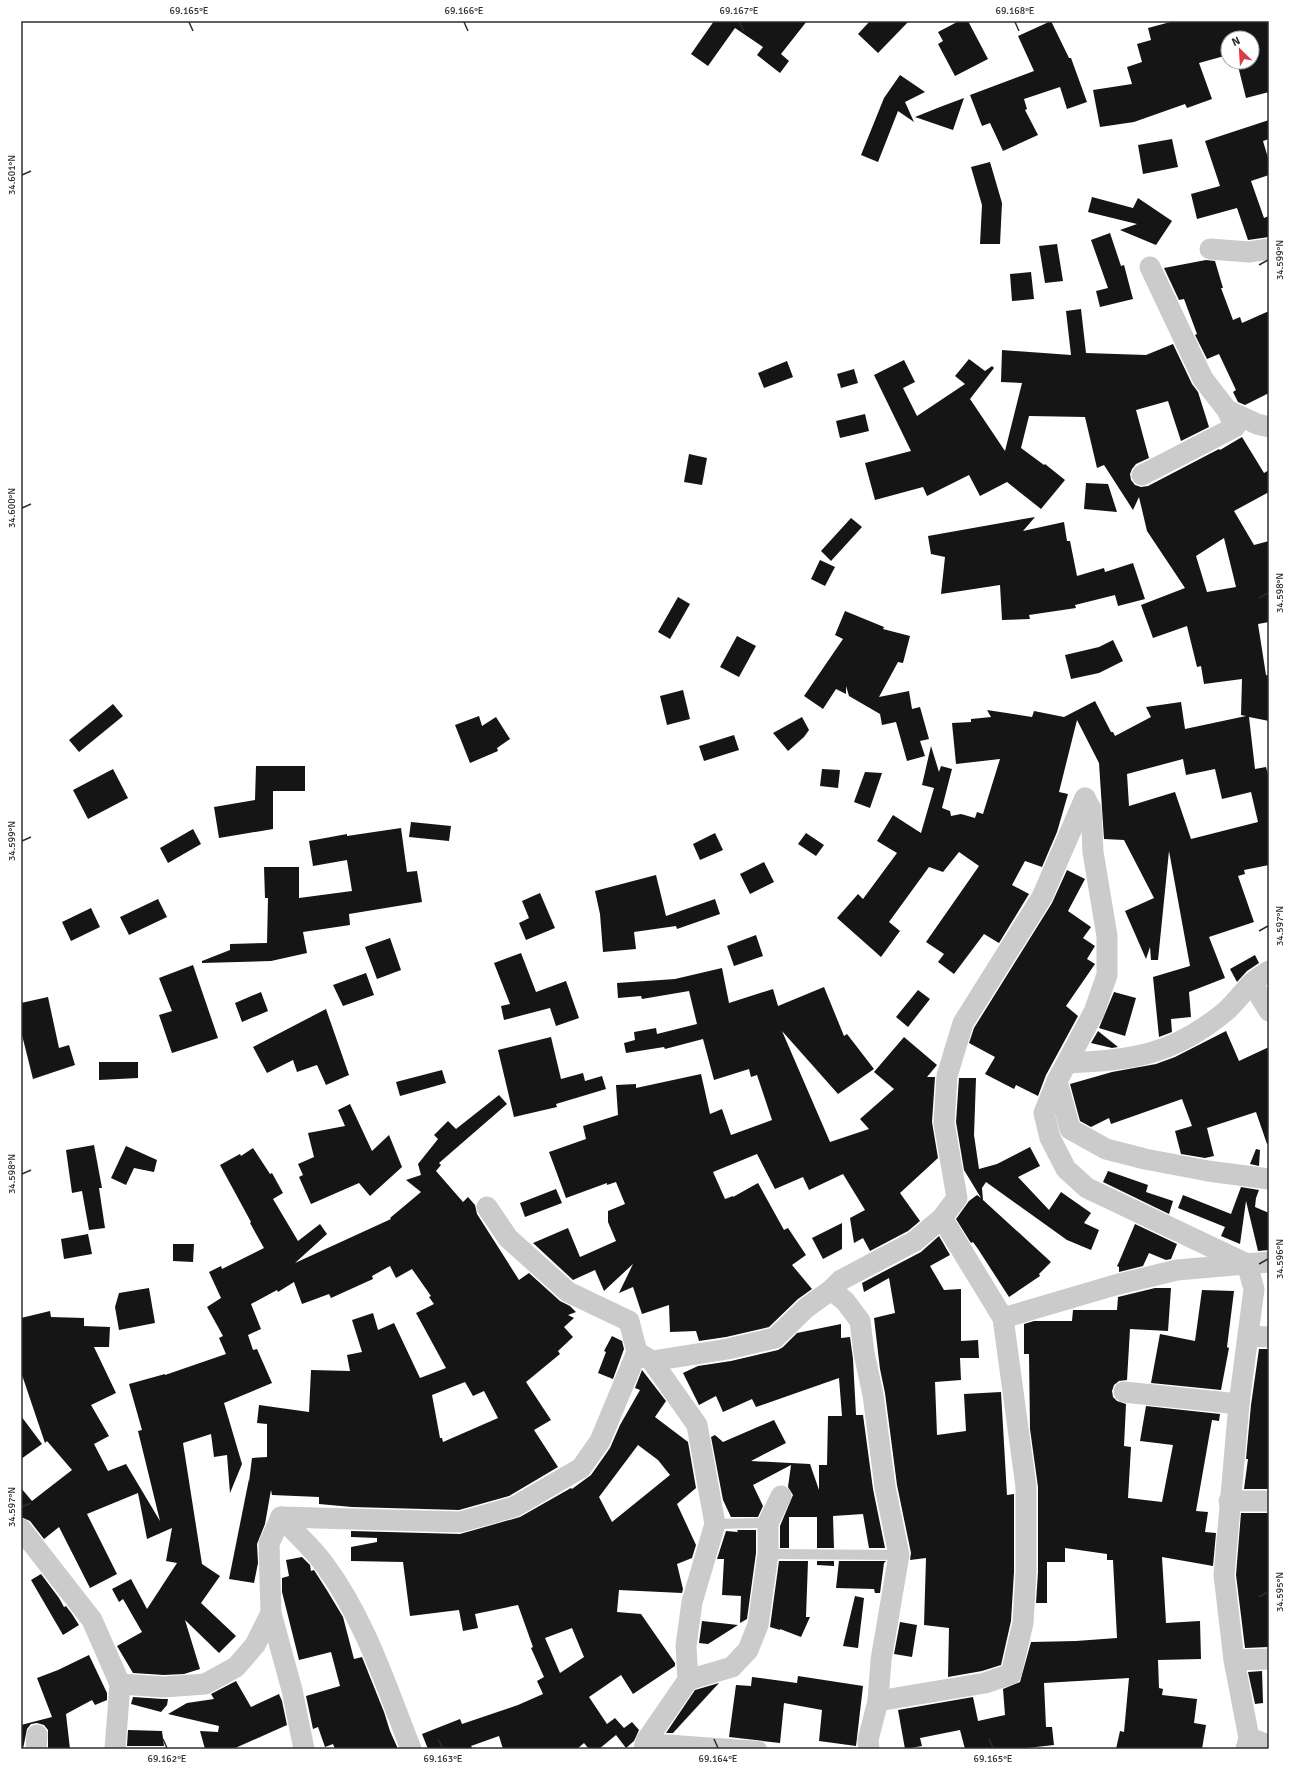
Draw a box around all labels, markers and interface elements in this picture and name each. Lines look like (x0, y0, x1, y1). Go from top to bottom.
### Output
text: 69.165°E (170, 5, 209, 17)
text: 69.166°E (445, 5, 484, 17)
text: 69.167°E (720, 5, 759, 17)
text: 69.168°E (996, 5, 1035, 17)
north arrow (1220, 30, 1260, 70)
text: N (1230, 34, 1242, 49)
text: 34.601°N (6, 155, 18, 195)
text: 34.599°N (1274, 240, 1286, 280)
text: 34.600°N (6, 488, 18, 528)
text: 34.598°N (1274, 573, 1286, 613)
text: 34.599°N (6, 821, 18, 861)
text: 34.597°N (1274, 906, 1286, 946)
text: 34.598°N (6, 1154, 18, 1194)
text: 34.596°N (1274, 1239, 1286, 1279)
text: 34.597°N (6, 1487, 18, 1527)
text: 34.595°N (1274, 1572, 1286, 1612)
text: 69.162°E (148, 1753, 187, 1765)
text: 69.163°E (424, 1753, 463, 1765)
text: 69.164°E (699, 1753, 738, 1765)
text: 69.165°E (974, 1753, 1013, 1765)

